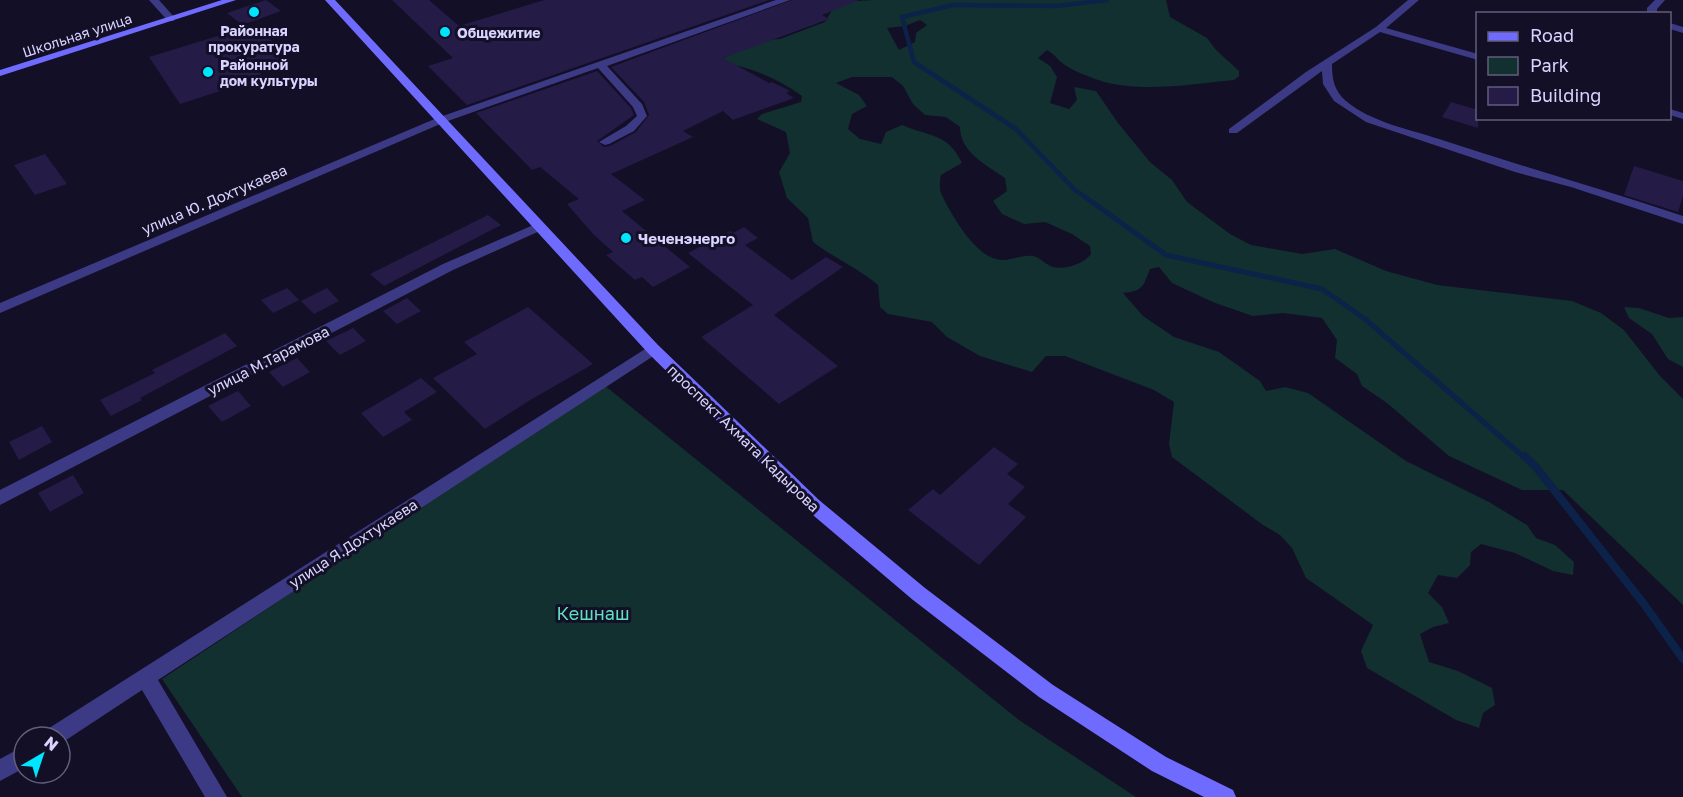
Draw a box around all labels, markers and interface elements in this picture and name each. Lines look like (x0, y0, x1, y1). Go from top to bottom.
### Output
marker: Районная прокуратура (247, 5, 261, 19)
street label: Школьная улица (20, 9, 134, 61)
legend (1476, 12, 1671, 120)
place label: Районная прокуратура (208, 22, 300, 55)
place label: Общежитие (457, 24, 541, 41)
text: Road (1530, 24, 1574, 46)
marker: Общежитие (438, 25, 452, 39)
text: Park (1530, 54, 1569, 76)
place label: Районной дом культуры (220, 56, 318, 89)
marker: Районной дом культуры (201, 65, 215, 79)
text: Building (1530, 84, 1601, 106)
street label: улица Ю. Дохтукаева (139, 160, 289, 238)
place label: Чеченэнерго (638, 229, 735, 247)
marker: Чеченэнерго (619, 231, 633, 245)
street label: улица М.Тарамова (204, 322, 332, 398)
street label: проспект Ахмата Кадырова (664, 361, 824, 515)
street label: улица Я.Дохтукаева (285, 495, 421, 591)
park label: Кешнаш (557, 602, 630, 624)
north arrow (12, 725, 72, 785)
text: N (40, 732, 62, 755)

